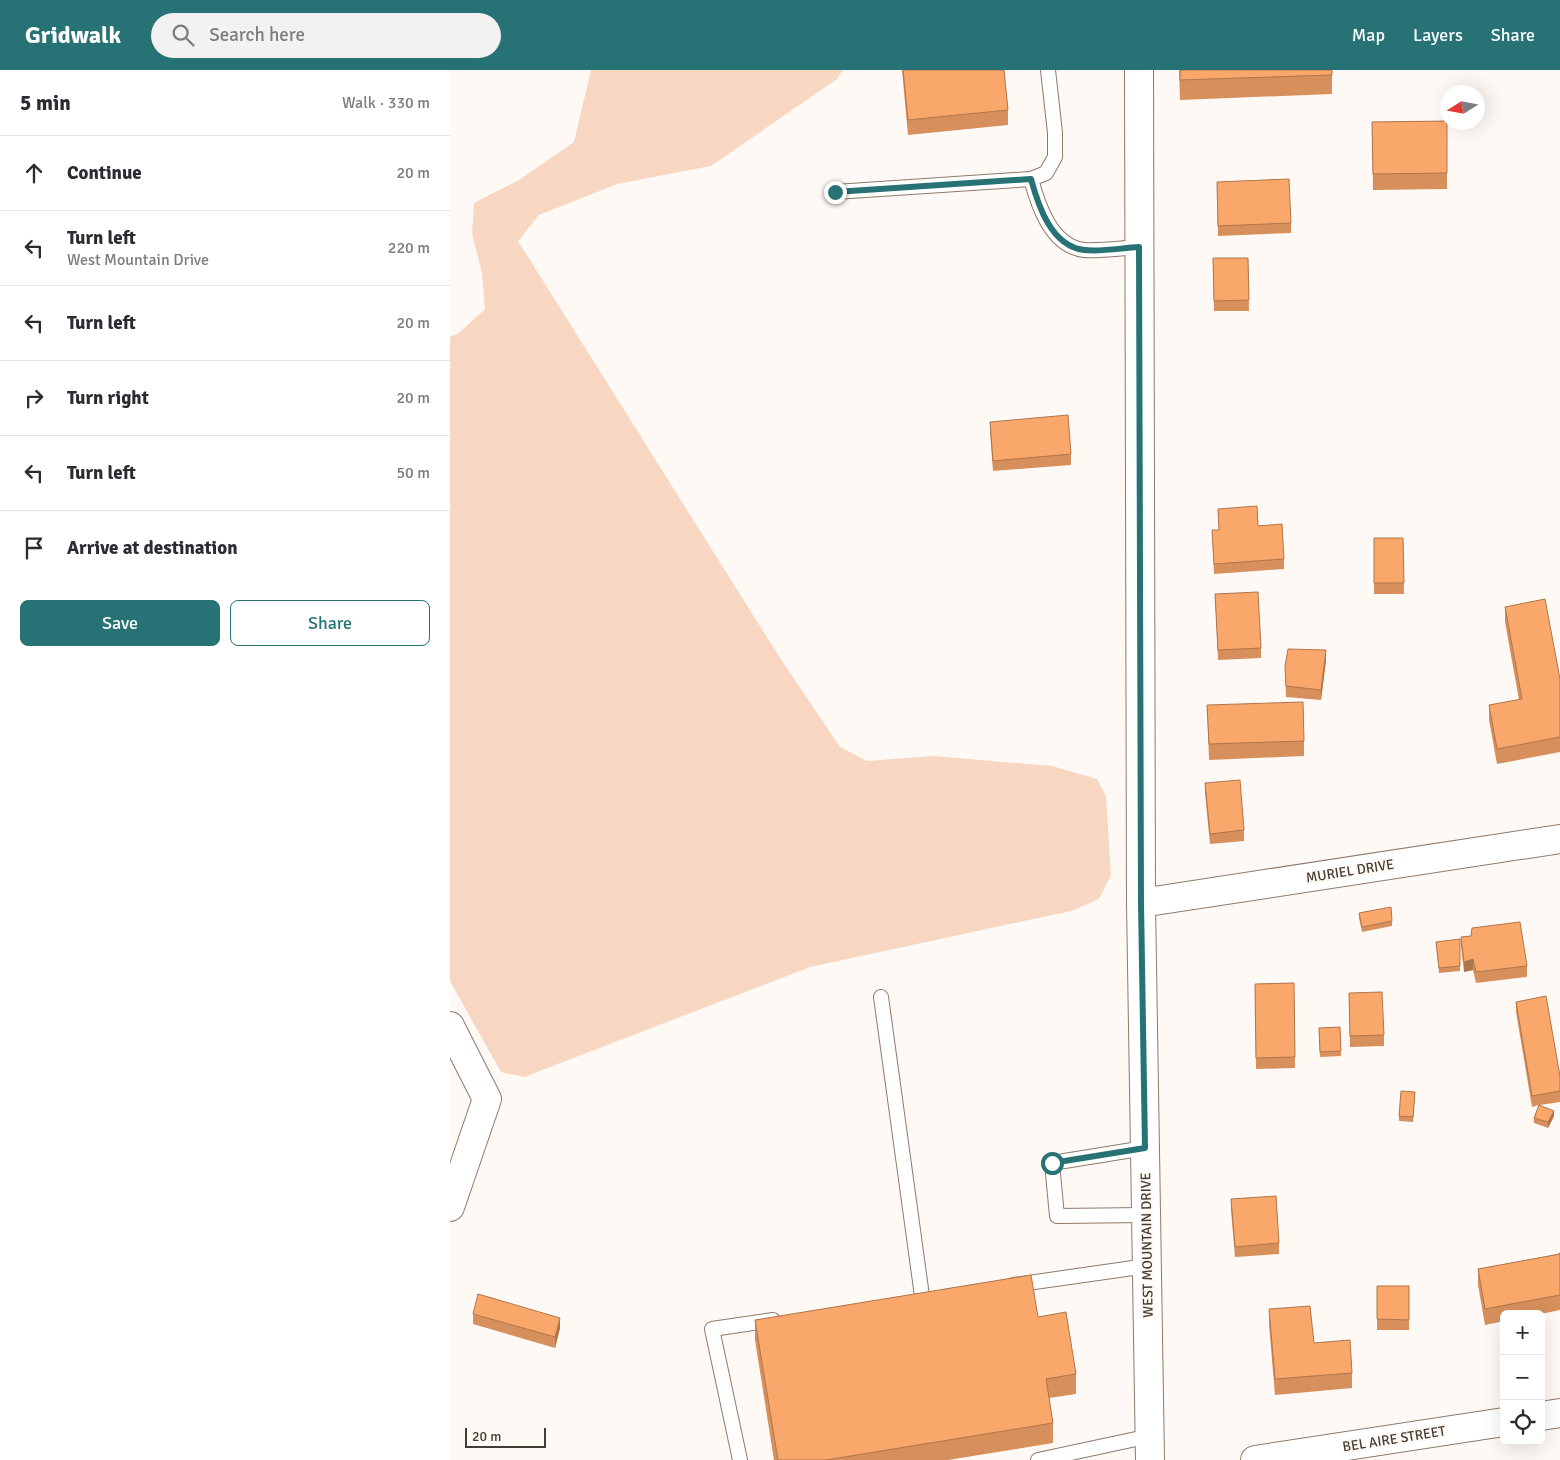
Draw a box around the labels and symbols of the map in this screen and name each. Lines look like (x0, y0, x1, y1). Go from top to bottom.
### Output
north arrow (1440, 85, 1485, 130)
route end (824, 181, 847, 204)
street label: MURIEL DRIVE (1305, 856, 1395, 886)
route start (1041, 1152, 1064, 1175)
street label: WEST MOUNTAIN DRIVE (1137, 1172, 1157, 1318)
street label: BEL AIRE STREET (1341, 1422, 1447, 1456)
scale bar (465, 1425, 546, 1448)

